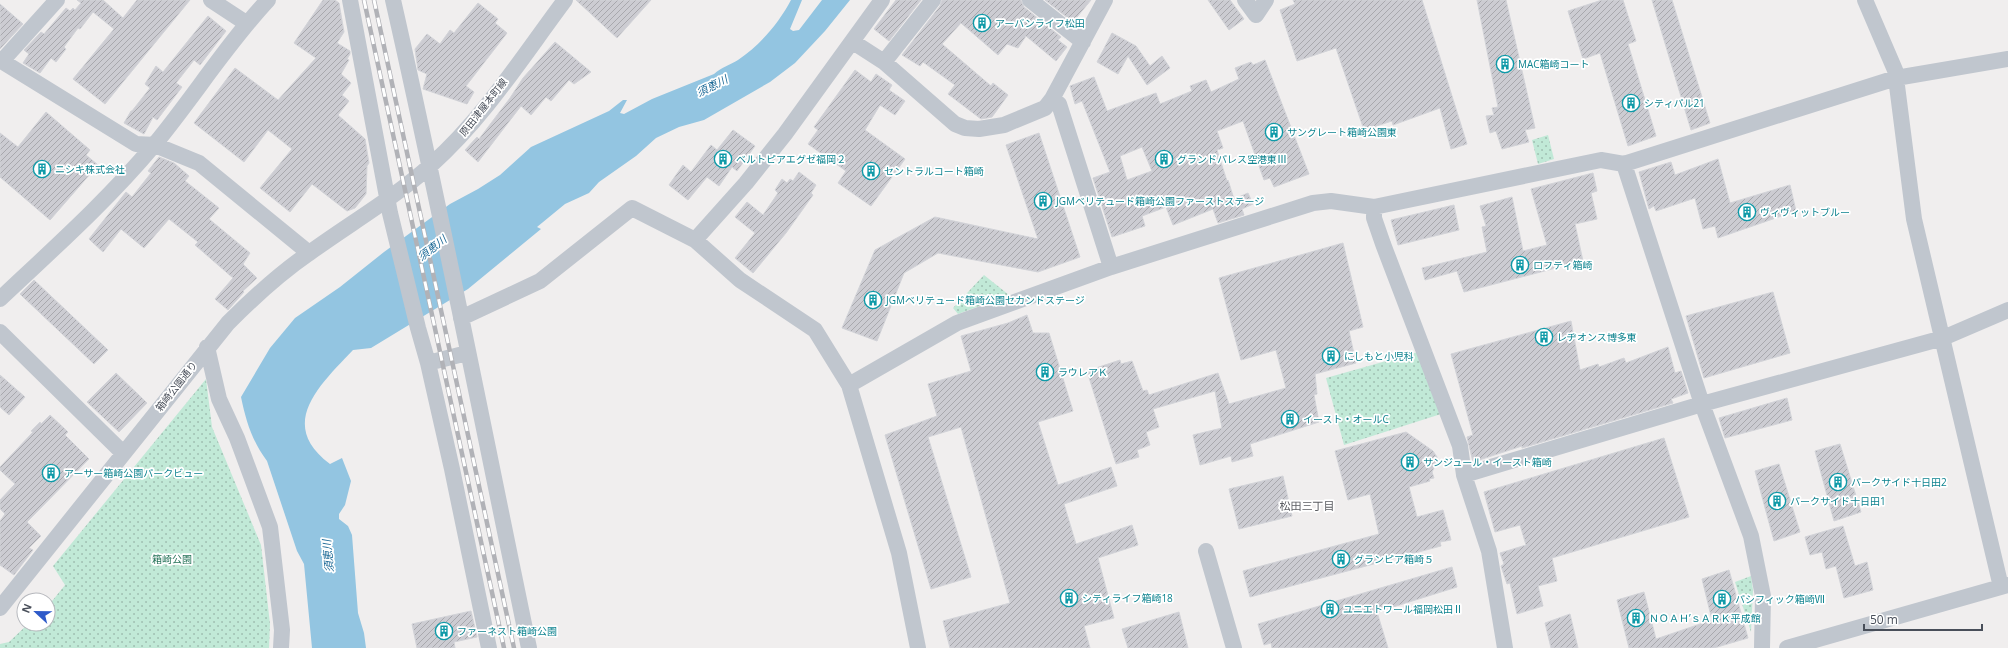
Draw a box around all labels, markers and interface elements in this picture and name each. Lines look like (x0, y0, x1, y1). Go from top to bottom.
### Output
building icon: アーバンライフ松田 (972, 13, 992, 33)
place label: アーバンライフ松田 (995, 16, 1085, 30)
building icon: MAC箱崎コート (1495, 54, 1515, 74)
place label: MAC箱崎コート (1518, 57, 1590, 71)
water label: 須恵川 (694, 71, 731, 100)
street label: 原田津屋本町線 (456, 75, 510, 139)
building icon: シティパル21 (1621, 93, 1641, 113)
place label: シティパル21 (1644, 96, 1705, 110)
building icon: サングレート箱崎公園東 (1264, 122, 1284, 142)
place label: サングレート箱崎公園東 (1287, 125, 1397, 139)
building icon: ベルトピアエグゼ福岡２ (713, 149, 733, 169)
building icon: グランドパレス空港東Ⅲ (1154, 149, 1174, 169)
place label: ベルトピアエグゼ福岡２ (736, 152, 846, 166)
place label: グランドパレス空港東Ⅲ (1177, 152, 1287, 166)
building icon: ニシキ株式会社 (32, 159, 52, 179)
building icon: セントラルコート箱崎 (861, 161, 881, 181)
place label: ニシキ株式会社 (55, 162, 125, 176)
place label: セントラルコート箱崎 (884, 164, 984, 178)
building icon: JGMベリテュード箱崎公園ファーストステージ (1033, 191, 1053, 211)
place label: JGMベリテュード箱崎公園ファーストステージ (1055, 194, 1264, 208)
building icon: ヴィヴィットブルー (1737, 202, 1757, 222)
place label: ヴィヴィットブルー (1760, 205, 1850, 219)
water label: 須恵川 (414, 231, 450, 264)
building icon: ロフティ箱崎 (1510, 255, 1530, 275)
place label: ロフティ箱崎 (1533, 258, 1592, 272)
building icon: JGMベリテュード箱崎公園セカンドステージ (863, 290, 883, 310)
place label: JGMベリテュード箱崎公園セカンドステージ (885, 293, 1085, 307)
building icon: レヂオンス博多東 (1534, 327, 1554, 347)
place label: レヂオンス博多東 (1557, 330, 1637, 344)
building icon: にしもと小児科 (1321, 346, 1341, 366)
place label: にしもと小児科 (1344, 349, 1414, 363)
street label: 箱崎公園通り (152, 358, 200, 414)
building icon: ラウレアＫ (1035, 362, 1055, 382)
place label: ラウレアＫ (1058, 365, 1108, 379)
building icon: イースト・オールC (1280, 409, 1300, 429)
place label: イースト・オールC (1303, 412, 1389, 426)
building icon: サンジュール・イースト箱崎 (1400, 452, 1420, 472)
place label: サンジュール・イースト箱崎 (1423, 455, 1552, 469)
building icon: アーサー箱崎公園パークビュー (41, 463, 61, 483)
place label: アーサー箱崎公園パークビュー (64, 466, 203, 480)
building icon: パークサイド十日田2 (1828, 472, 1848, 492)
place label: パークサイド十日田2 (1851, 475, 1947, 489)
building icon: パークサイド十日田1 (1767, 491, 1787, 511)
place label: パークサイド十日田1 (1790, 494, 1886, 508)
district label: 松田三丁目 (1280, 498, 1335, 513)
water label: 須恵川 (319, 538, 336, 573)
building icon: グランピア箱崎５ (1331, 549, 1351, 569)
park label: 箱崎公園 (152, 552, 192, 566)
place label: グランピア箱崎５ (1354, 552, 1434, 566)
building icon: シティライフ箱崎18 (1059, 588, 1079, 608)
building icon: パシフィック箱崎Ⅶ (1712, 589, 1732, 609)
place label: シティライフ箱崎18 (1082, 591, 1173, 605)
north arrow (16, 592, 56, 632)
place label: パシフィック箱崎Ⅶ (1735, 592, 1825, 606)
building icon: ユニエトワール福岡松田Ⅱ (1320, 599, 1340, 619)
text: N (18, 601, 35, 615)
place label: ユニエトワール福岡松田Ⅱ (1343, 602, 1463, 616)
scale bar (1864, 606, 1982, 632)
building icon: ＮＯＡＨ’ｓＡＲＫ平成館 (1626, 608, 1646, 628)
place label: ＮＯＡＨ’ｓＡＲＫ平成館 (1649, 611, 1761, 625)
text: 50 m (1870, 611, 1898, 628)
building icon: ファーネスト箱崎公園 (434, 621, 454, 641)
place label: ファーネスト箱崎公園 (457, 624, 557, 638)

